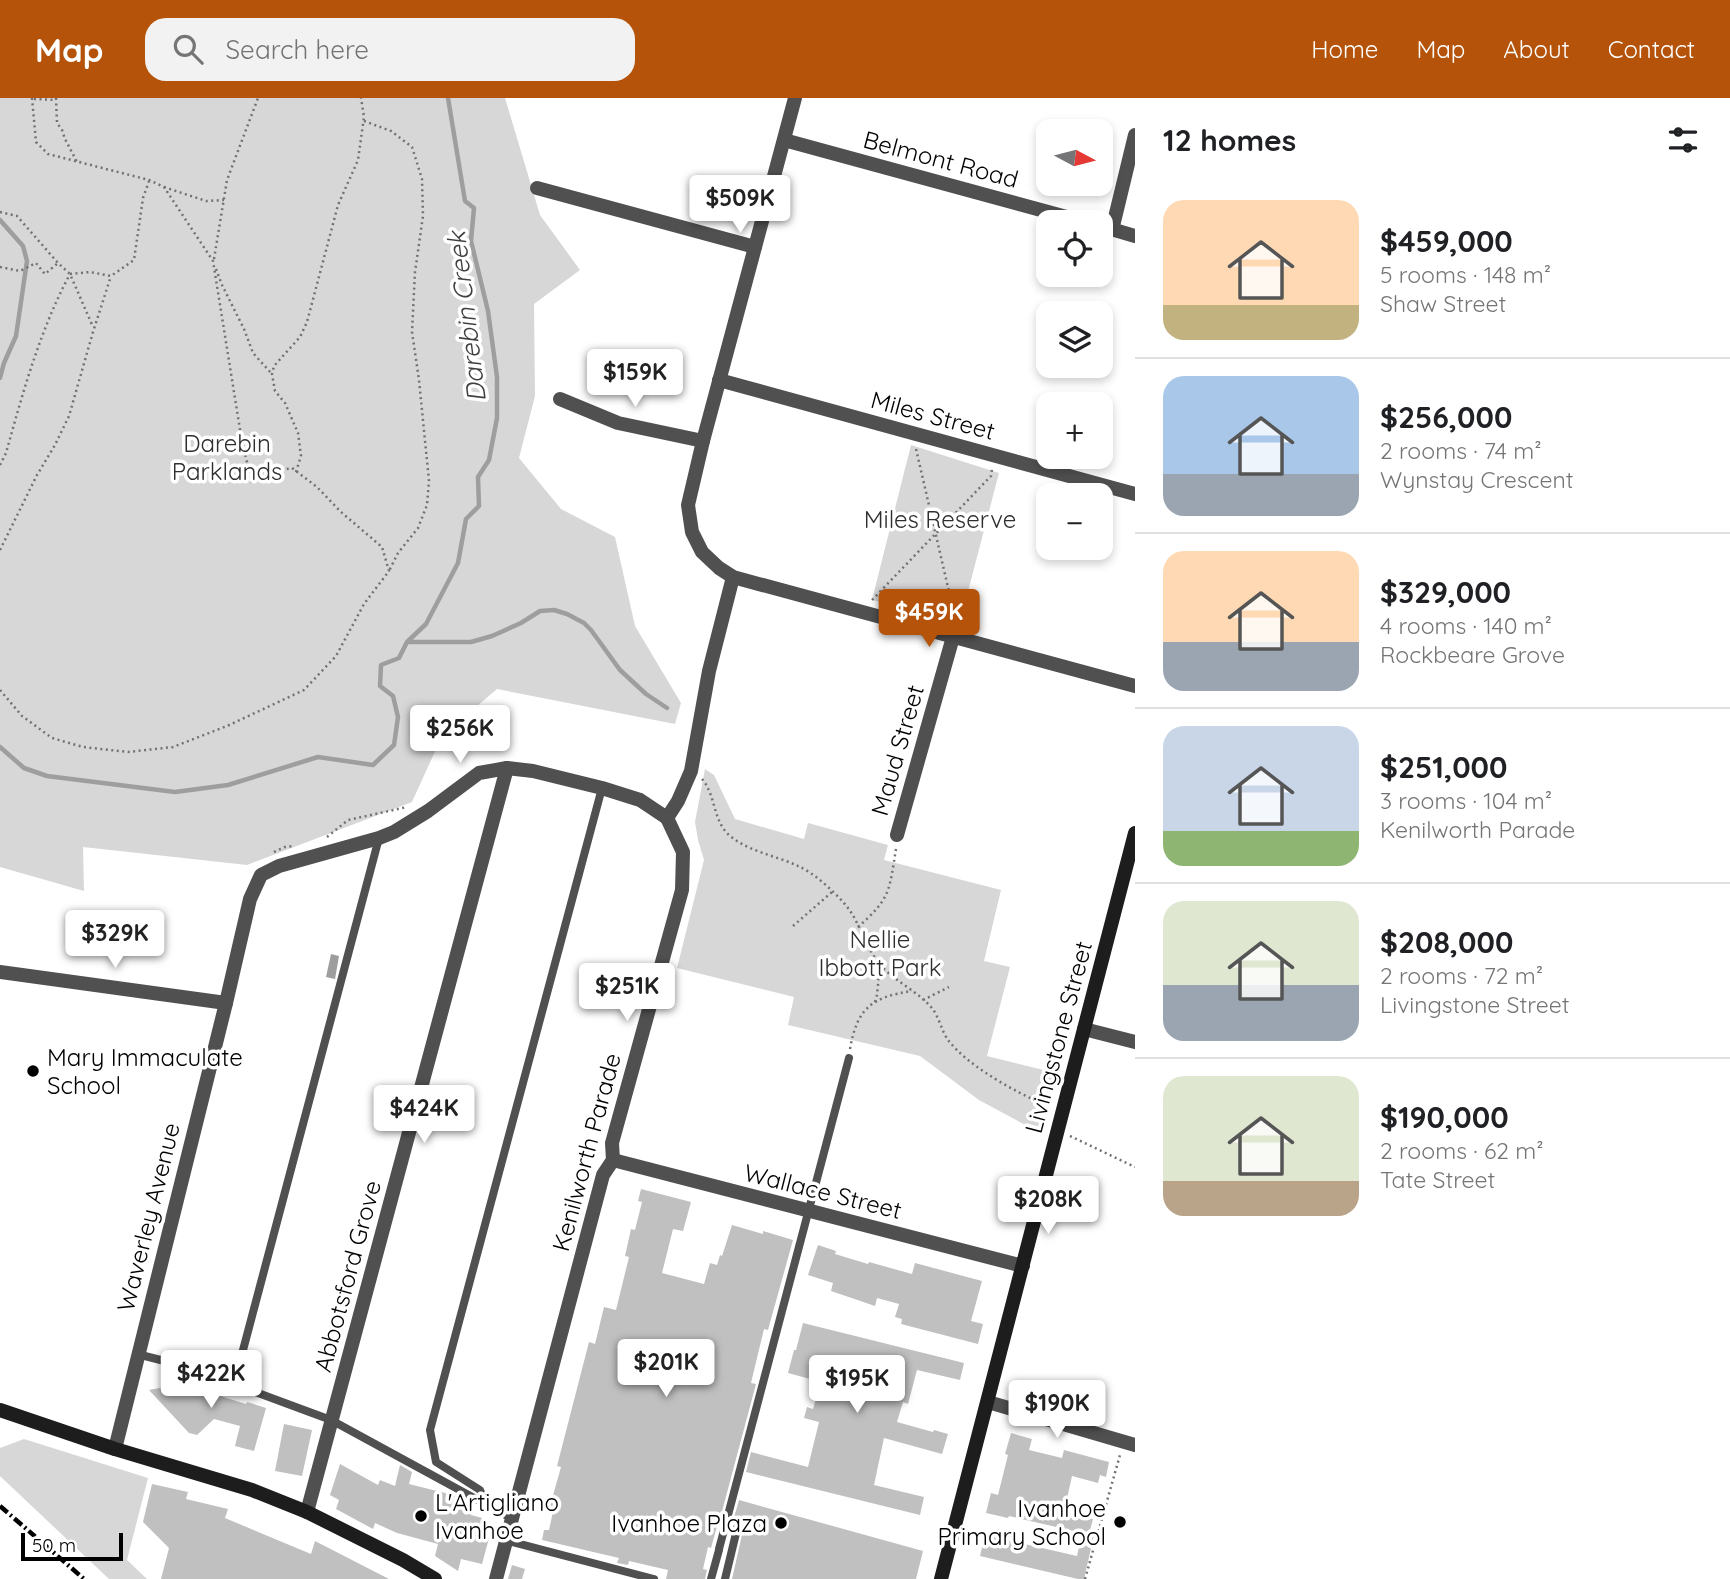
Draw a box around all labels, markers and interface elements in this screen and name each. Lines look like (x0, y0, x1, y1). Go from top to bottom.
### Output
search box (145, 18, 635, 81)
text: Map (35, 29, 103, 70)
icon: search (169, 30, 207, 68)
text: Search here (225, 33, 369, 66)
text: Home (1311, 34, 1378, 64)
text: Map (1416, 34, 1465, 64)
text: About (1503, 34, 1570, 64)
text: Contact (1608, 34, 1695, 64)
north arrow (1036, 119, 1113, 196)
map controls (1036, 119, 1113, 560)
text: 12 homes (1163, 121, 1296, 159)
icon: filters (1664, 121, 1702, 159)
street label: Belmont Road (860, 124, 1022, 194)
pin: $509K (691, 176, 789, 235)
text: $509K (705, 183, 775, 212)
button: locate (1036, 210, 1113, 287)
text: $459,000 (1380, 222, 1513, 260)
water label: Darebin Creek (439, 228, 493, 404)
icon: home (1219, 228, 1303, 312)
text: 5 rooms · 148 m² (1380, 260, 1551, 289)
text: Shaw Street (1380, 289, 1506, 318)
button: layers (1036, 301, 1113, 378)
pin: $159K (586, 350, 684, 409)
text: $159K (603, 357, 667, 386)
street label: Miles Street (868, 384, 998, 446)
button: + (1036, 392, 1113, 469)
text: $256,000 (1380, 398, 1512, 436)
icon: home (1219, 404, 1303, 488)
park label: Darebin Parklands (172, 428, 282, 486)
text: 2 rooms · 74 m² (1380, 436, 1542, 465)
text: Wynstay Crescent (1380, 465, 1574, 494)
button: − (1036, 483, 1113, 560)
park label: Miles Reserve (864, 504, 1016, 534)
text: $329,000 (1380, 573, 1511, 611)
icon: home (1219, 579, 1303, 663)
pin: $459K (880, 589, 978, 649)
text: $459K (895, 597, 963, 626)
text: 4 rooms · 140 m² (1380, 611, 1552, 640)
text: Rockbeare Grove (1380, 640, 1565, 669)
street label: Maud Street (864, 681, 930, 819)
pin: $256K (411, 706, 509, 765)
text: $256K (426, 713, 494, 742)
text: $251,000 (1380, 748, 1507, 786)
icon: home (1219, 754, 1303, 838)
text: 3 rooms · 104 m² (1380, 786, 1552, 815)
text: Kenilworth Parade (1380, 815, 1575, 844)
pin: $329K (66, 910, 164, 970)
text: $329K (81, 918, 149, 947)
text: $208,000 (1380, 923, 1513, 961)
park label: Nellie Ibbott Park (818, 924, 942, 982)
icon: home (1219, 929, 1303, 1013)
street label: Livingstone Street (1018, 938, 1098, 1136)
text: 2 rooms · 72 m² (1380, 961, 1543, 990)
pin: $251K (578, 964, 676, 1023)
text: $251K (595, 971, 659, 1000)
text: Livingstone Street (1380, 990, 1569, 1019)
place label: Mary Immaculate School (47, 1042, 243, 1100)
street label: Kenilworth Parade (545, 1050, 627, 1254)
marker: Mary Immaculate School (25, 1063, 41, 1079)
pin: $424K (375, 1086, 473, 1145)
text: $424K (390, 1093, 458, 1122)
text: $190,000 (1380, 1098, 1509, 1136)
icon: home (1219, 1104, 1303, 1188)
street label: Waverley Avenue (110, 1119, 186, 1315)
text: 2 rooms · 62 m² (1380, 1136, 1544, 1165)
street label: Wallace Street (741, 1157, 905, 1225)
text: Tate Street (1380, 1165, 1495, 1194)
pin: $208K (999, 1176, 1097, 1236)
street label: Abbotsford Grove (307, 1177, 387, 1375)
text: $208K (1014, 1184, 1082, 1213)
pin: $201K (617, 1340, 715, 1399)
text: $201K (634, 1347, 698, 1376)
pin: $422K (162, 1350, 260, 1410)
pin: $195K (808, 1356, 906, 1415)
text: $422K (177, 1358, 245, 1387)
text: $195K (825, 1363, 889, 1392)
pin: $190K (1008, 1380, 1106, 1440)
text: $190K (1025, 1388, 1089, 1417)
place label: L'Artigliano Ivanhoe (435, 1487, 559, 1545)
place label: Ivanhoe Primary School (937, 1493, 1106, 1551)
marker: L'Artigliano Ivanhoe (413, 1508, 429, 1524)
place label: Ivanhoe Plaza (611, 1508, 767, 1538)
marker: Ivanhoe Primary School (1112, 1514, 1128, 1530)
marker: Ivanhoe Plaza (773, 1515, 789, 1531)
scale bar (21, 1530, 122, 1562)
text: 50 m (32, 1533, 76, 1557)

